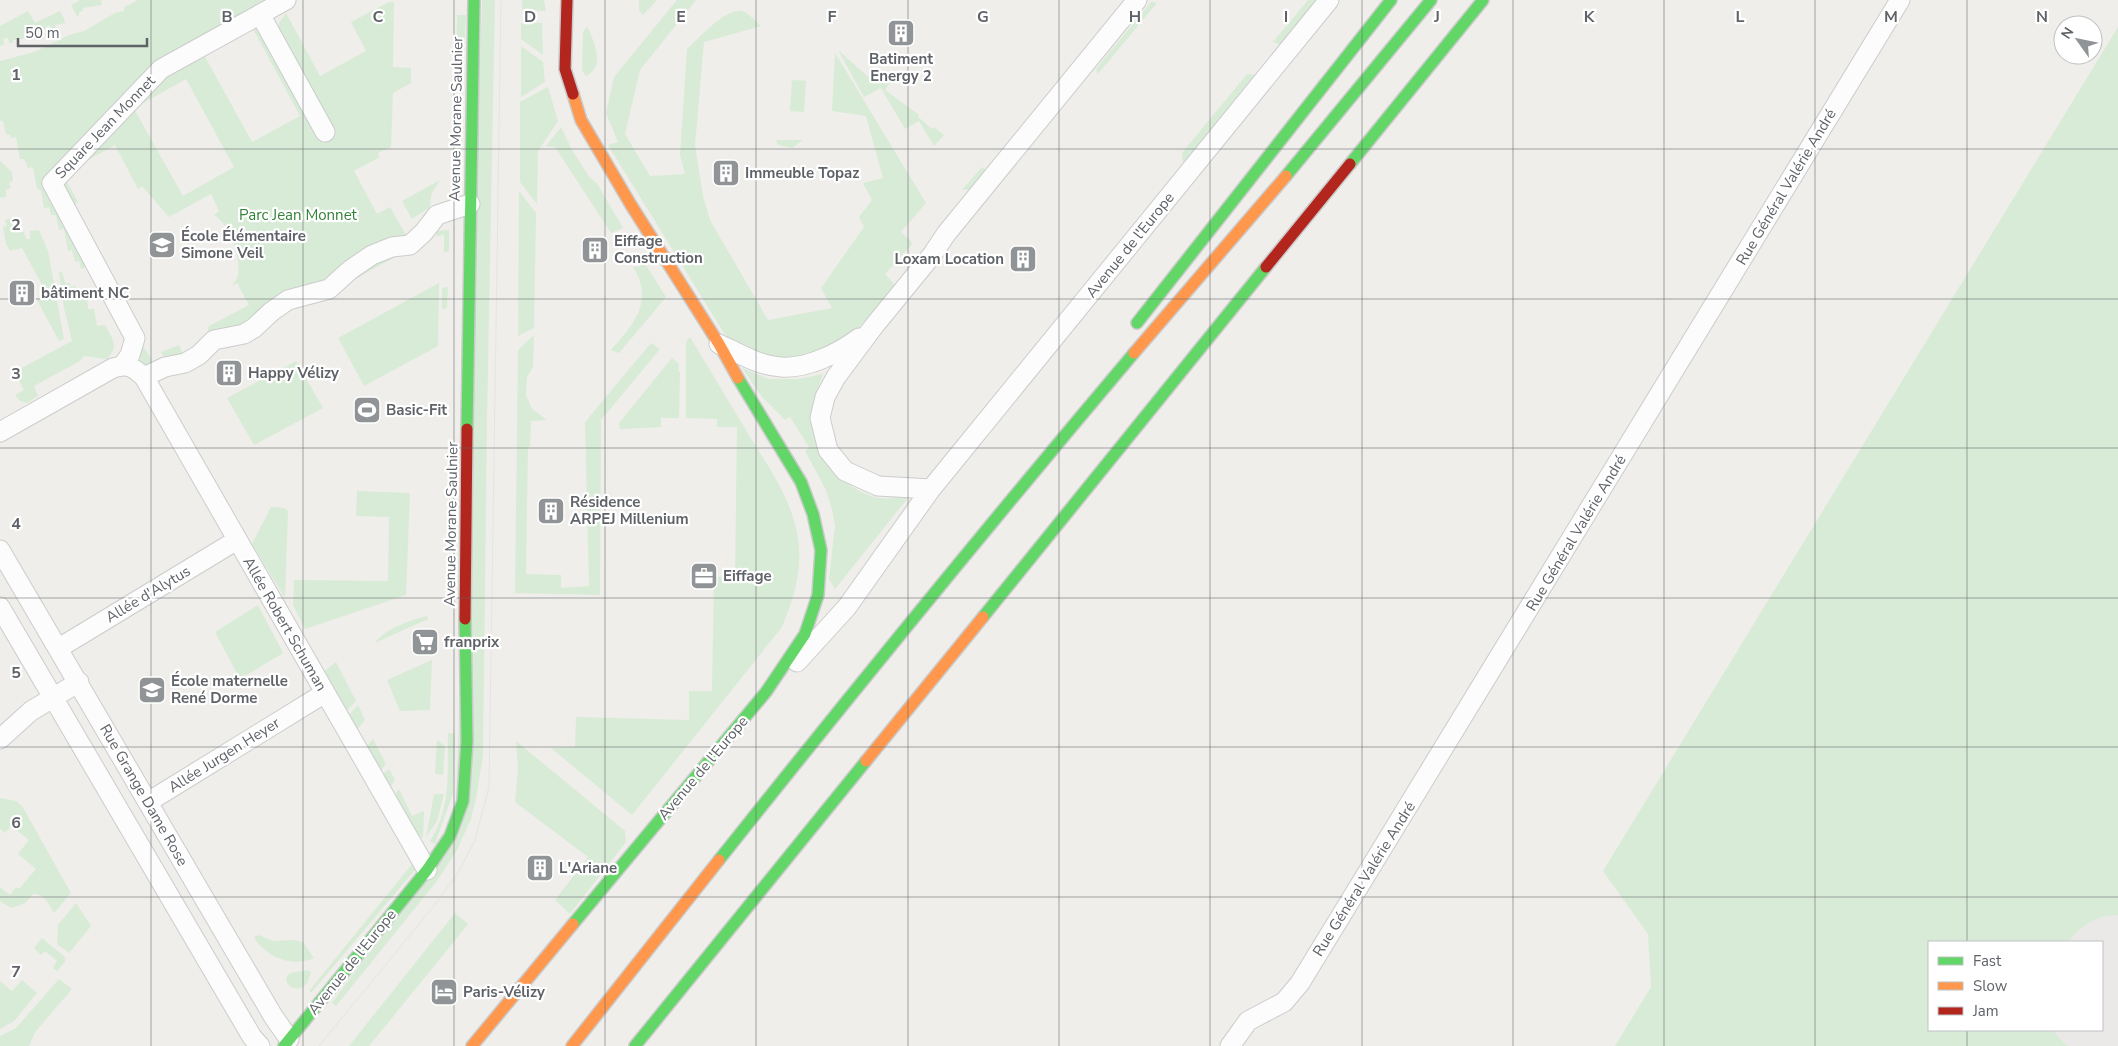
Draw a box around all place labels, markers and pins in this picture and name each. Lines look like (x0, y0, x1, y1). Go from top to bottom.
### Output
building icon: Batiment Energy 2 (886, 18, 916, 48)
place label: Batiment Energy 2 (869, 49, 933, 86)
building icon: Immeuble Topaz (711, 158, 741, 188)
place label: Immeuble Topaz (745, 163, 859, 183)
place label: École Élémentaire Simone Veil (181, 226, 306, 263)
school or university icon: École Élémentaire Simone Veil (147, 230, 177, 260)
place label: Eiffage Construction (614, 231, 703, 268)
building icon: Eiffage Construction (580, 235, 610, 265)
building icon: Loxam Location (1008, 244, 1038, 274)
place label: Loxam Location (894, 249, 1004, 269)
building icon: bâtiment NC (7, 278, 37, 308)
place label: bâtiment NC (41, 283, 129, 303)
building icon: Happy Vélizy (214, 358, 244, 388)
place label: Happy Vélizy (248, 363, 339, 383)
sports icon: Basic-Fit (352, 395, 382, 425)
place label: Basic-Fit (386, 400, 447, 420)
place label: Résidence ARPEJ Millenium (570, 492, 689, 529)
building icon: Résidence ARPEJ Millenium (536, 496, 566, 526)
office icon: Eiffage (689, 561, 719, 591)
place label: Eiffage (723, 566, 772, 586)
supermarket icon: franprix (410, 627, 440, 657)
place label: franprix (444, 632, 500, 652)
place label: École maternelle René Dorme (171, 671, 288, 708)
school or university icon: École maternelle René Dorme (137, 675, 167, 705)
building icon: L'Ariane (525, 853, 555, 883)
place label: L'Ariane (559, 858, 617, 878)
hotel icon: Paris-Vélizy (429, 977, 459, 1007)
place label: Paris-Vélizy (463, 982, 545, 1002)

